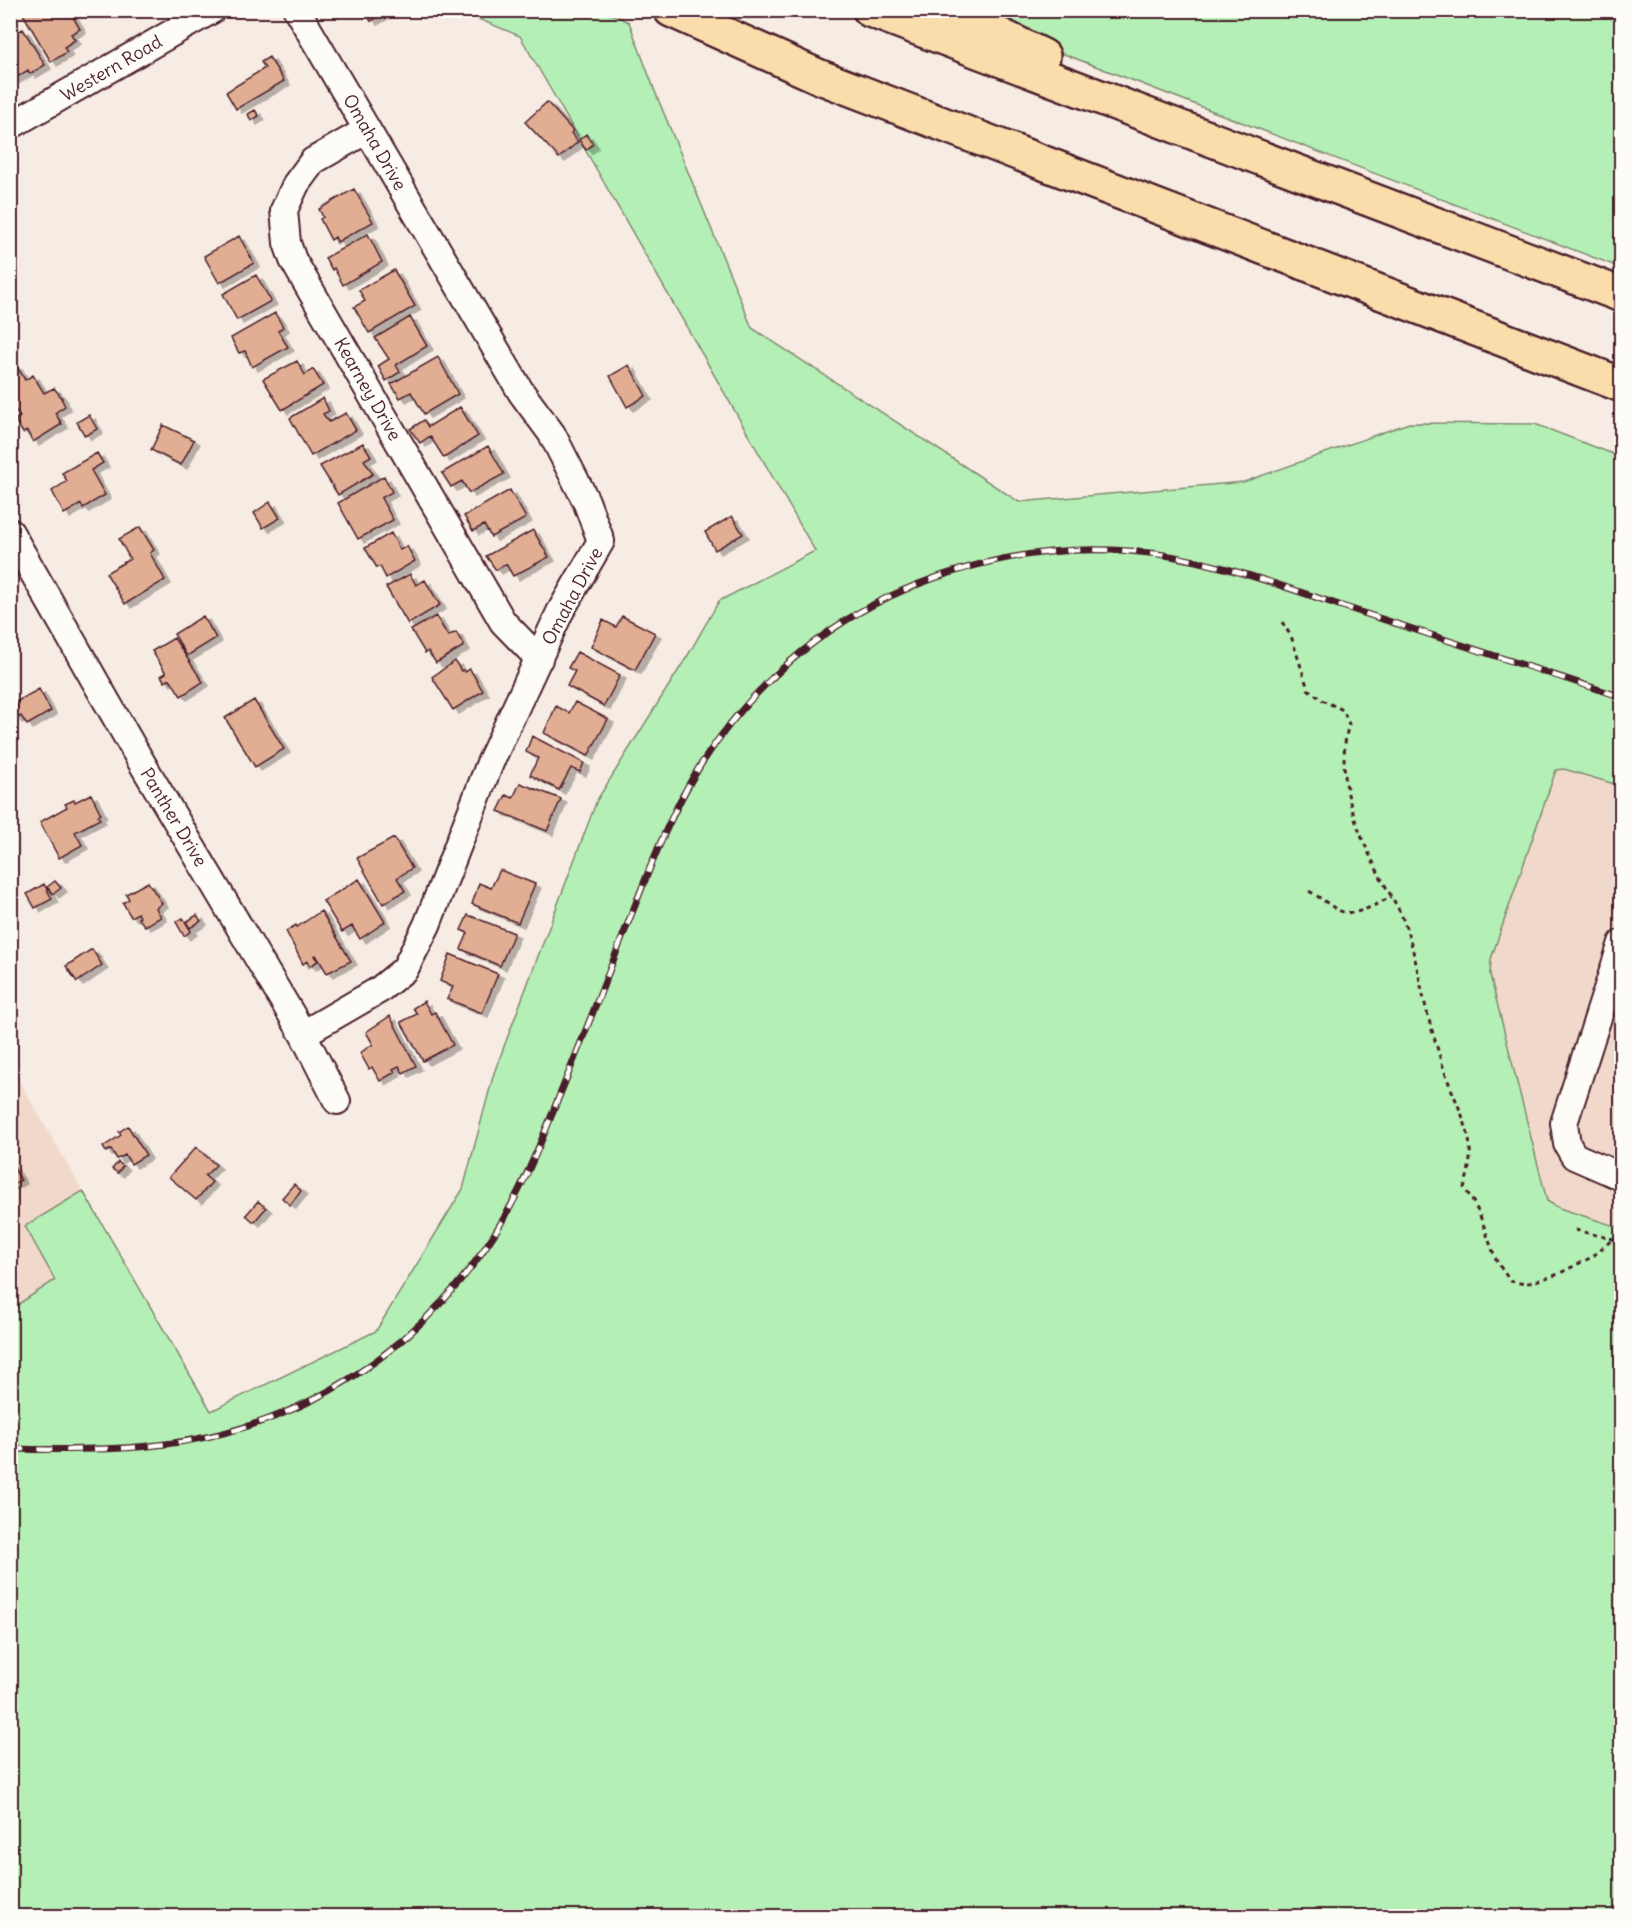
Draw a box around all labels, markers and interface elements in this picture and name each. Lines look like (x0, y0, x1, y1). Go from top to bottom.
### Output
street label: Western Road (56, 29, 166, 106)
street label: Omaha Drive (338, 90, 412, 194)
street label: Kearney Drive (329, 333, 407, 445)
street label: Omaha Drive (537, 543, 607, 649)
street label: Panther Drive (135, 763, 213, 871)

